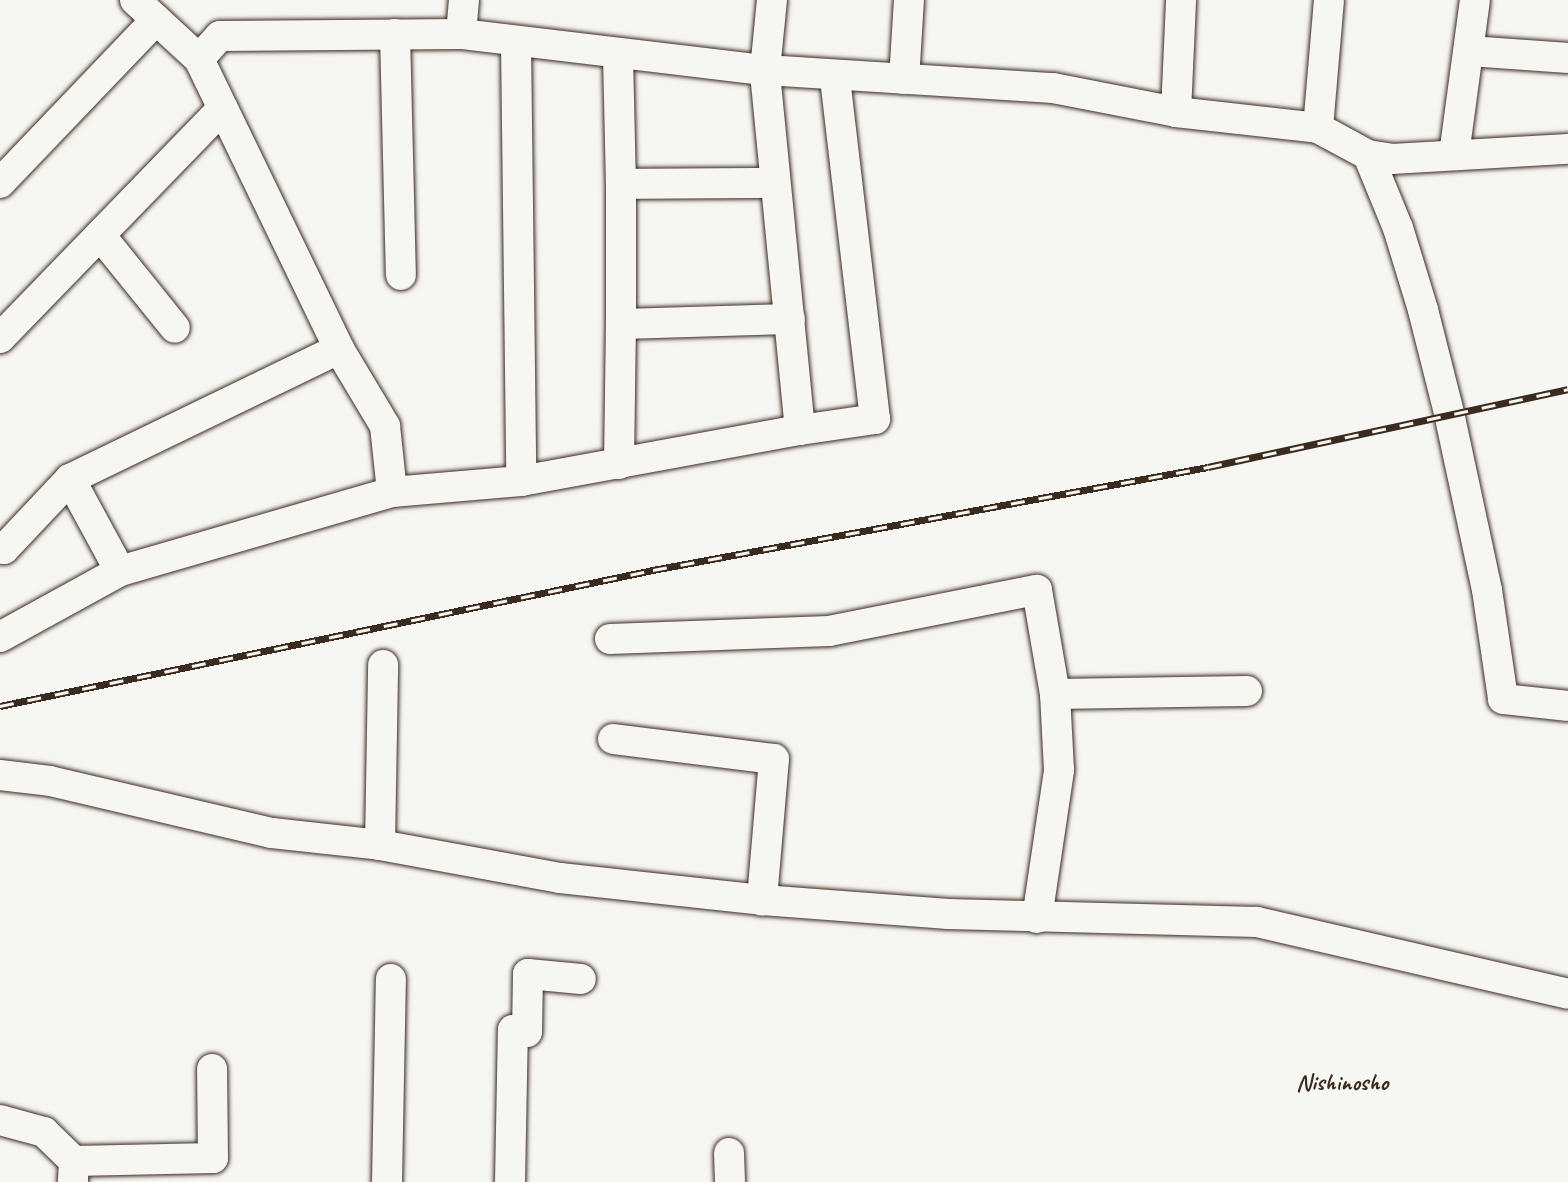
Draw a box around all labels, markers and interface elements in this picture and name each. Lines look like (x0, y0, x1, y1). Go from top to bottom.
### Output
district label: Nishinosho (1296, 1069, 1388, 1097)

